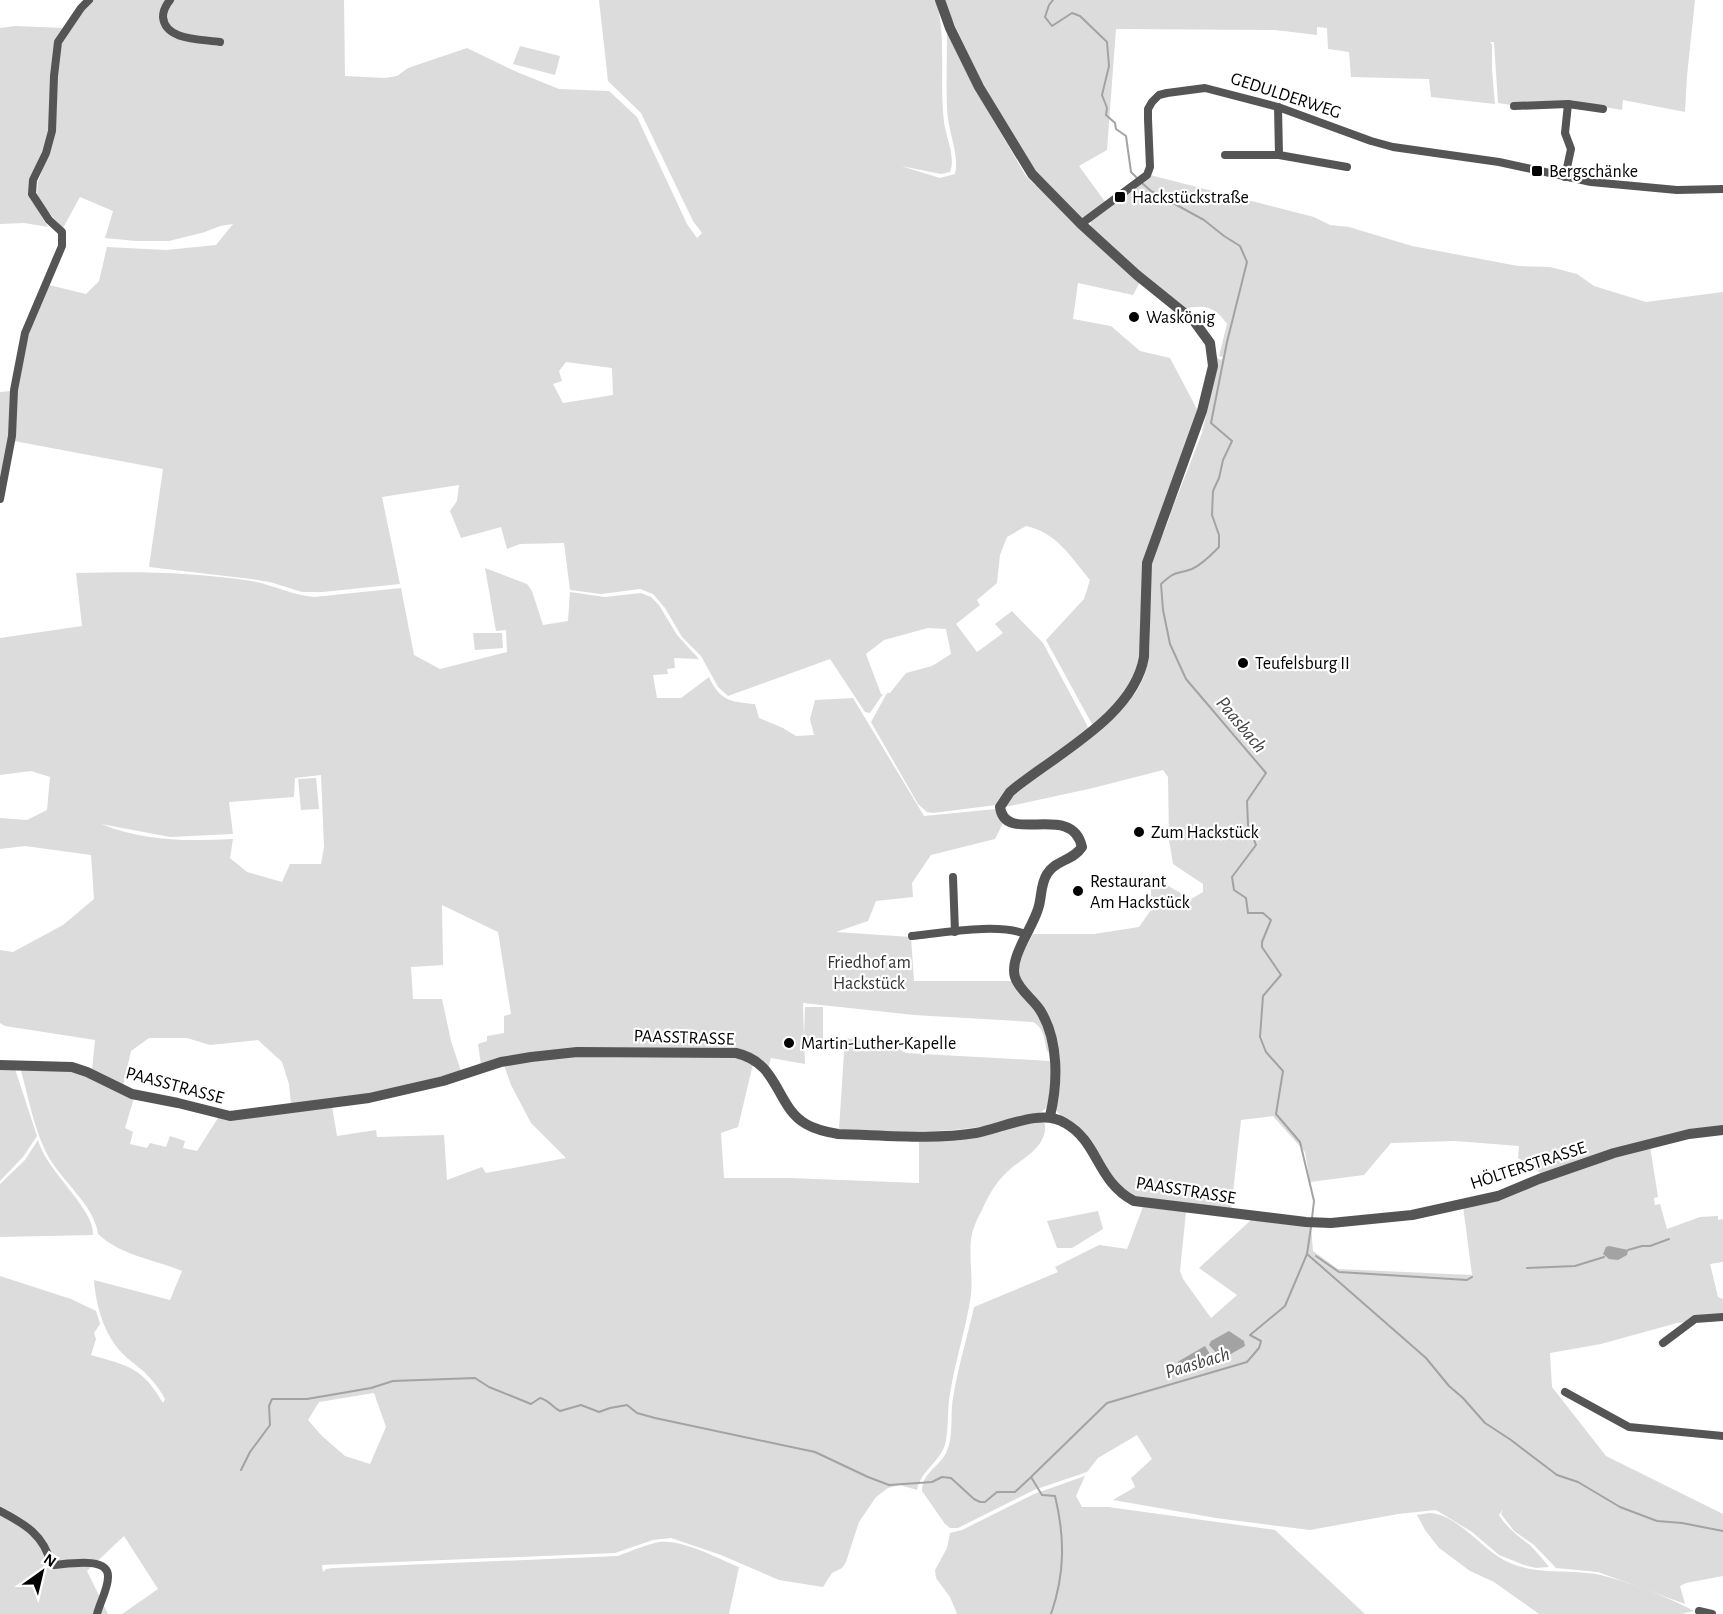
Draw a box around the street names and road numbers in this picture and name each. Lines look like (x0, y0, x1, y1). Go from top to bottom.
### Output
street label: GEDULDERWEG (1228, 70, 1343, 122)
street label: PAASSTRASSE (633, 1027, 735, 1049)
street label: PAASSTRASSE (124, 1064, 226, 1108)
street label: HÖLTERSTRASSE (1468, 1137, 1589, 1193)
street label: PAASSTRASSE (1135, 1174, 1237, 1208)

